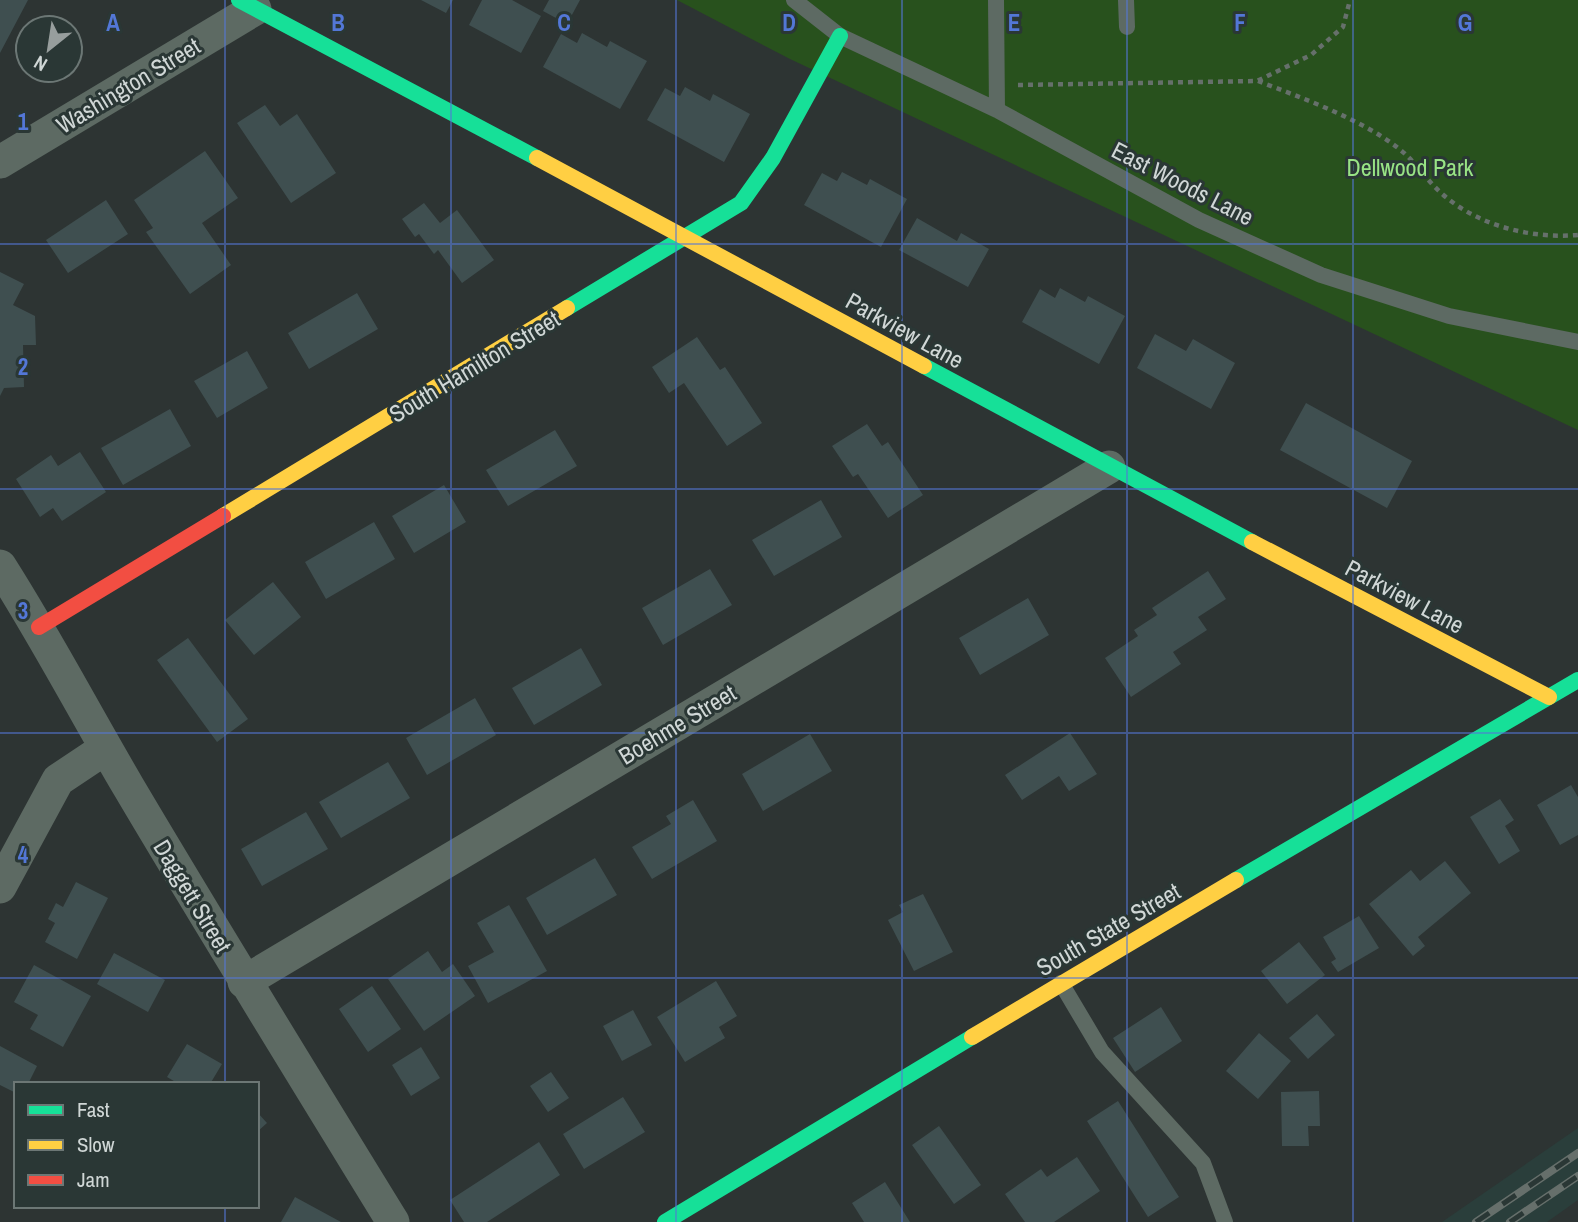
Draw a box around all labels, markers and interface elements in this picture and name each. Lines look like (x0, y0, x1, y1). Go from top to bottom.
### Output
text: A (106, 7, 120, 38)
text: B (331, 7, 345, 38)
text: C (557, 7, 571, 38)
text: D (782, 7, 796, 38)
text: E (1008, 7, 1020, 38)
text: F (1234, 7, 1246, 38)
text: G (1458, 7, 1472, 38)
north arrow (14, 14, 84, 84)
street label: Washington Street (50, 29, 206, 141)
text: N (29, 50, 52, 78)
text: 1 (18, 106, 29, 137)
street label: East Woods Lane (1107, 134, 1259, 232)
park label: Dellwood Park (1347, 151, 1474, 183)
street label: Parkview Lane (840, 284, 970, 376)
street label: South Hamilton Street (383, 302, 566, 430)
text: 2 (18, 351, 28, 382)
street label: Parkview Lane (1340, 551, 1470, 641)
text: 3 (18, 595, 28, 626)
street label: Boehme Street (612, 676, 742, 772)
street label: Daggett Street (147, 833, 240, 959)
text: 4 (18, 839, 29, 870)
street label: South State Street (1030, 875, 1186, 983)
legend (14, 1082, 259, 1208)
text: Fast (77, 1095, 110, 1124)
text: Slow (77, 1130, 115, 1159)
text: Jam (77, 1165, 110, 1194)

